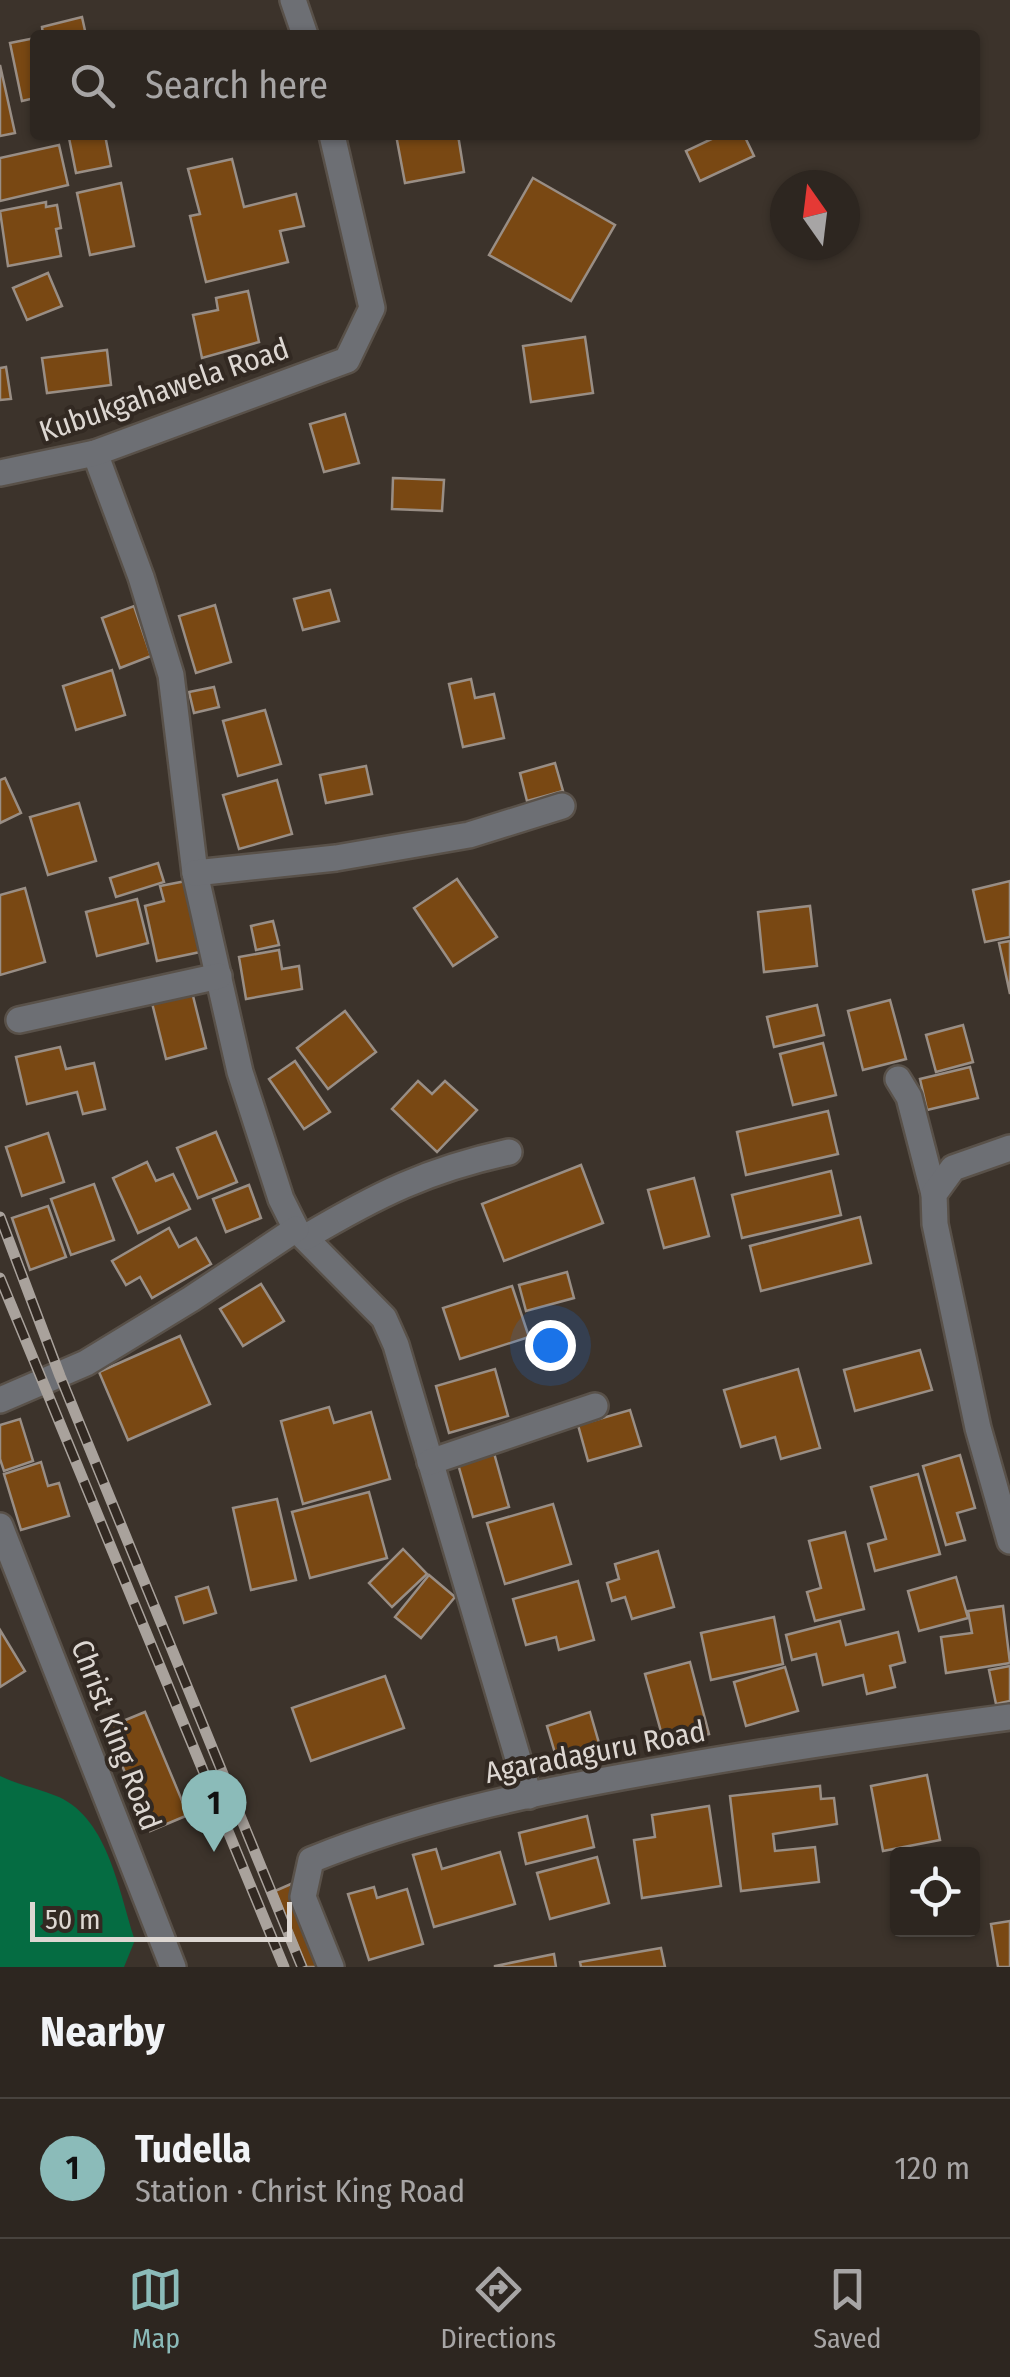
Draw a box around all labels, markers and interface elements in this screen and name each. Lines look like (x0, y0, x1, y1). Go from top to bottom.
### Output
search box (30, 30, 980, 140)
icon: search (65, 58, 120, 113)
text: Search here (145, 62, 328, 108)
north arrow (770, 170, 860, 260)
street label: Kubukgahawela Road (35, 330, 293, 450)
your location (525, 1320, 576, 1371)
street label: Christ King Road (63, 1635, 169, 1835)
street label: Agaradaguru Road (482, 1713, 708, 1791)
pin: 1 (182, 1770, 246, 1852)
map controls (890, 1847, 980, 1937)
button: locate (890, 1847, 980, 1937)
scale bar (30, 1897, 292, 1942)
text: 50 m (45, 1903, 101, 1936)
text: Nearby (40, 2007, 165, 2057)
text: Tudella (135, 2126, 251, 2172)
text: 1 (66, 2149, 79, 2187)
text: 120 m (895, 2149, 970, 2187)
text: Station · Christ King Road (135, 2172, 465, 2210)
tab: Map (128, 2262, 183, 2355)
tab: Directions (440, 2262, 556, 2355)
tab: Saved (813, 2262, 882, 2355)

